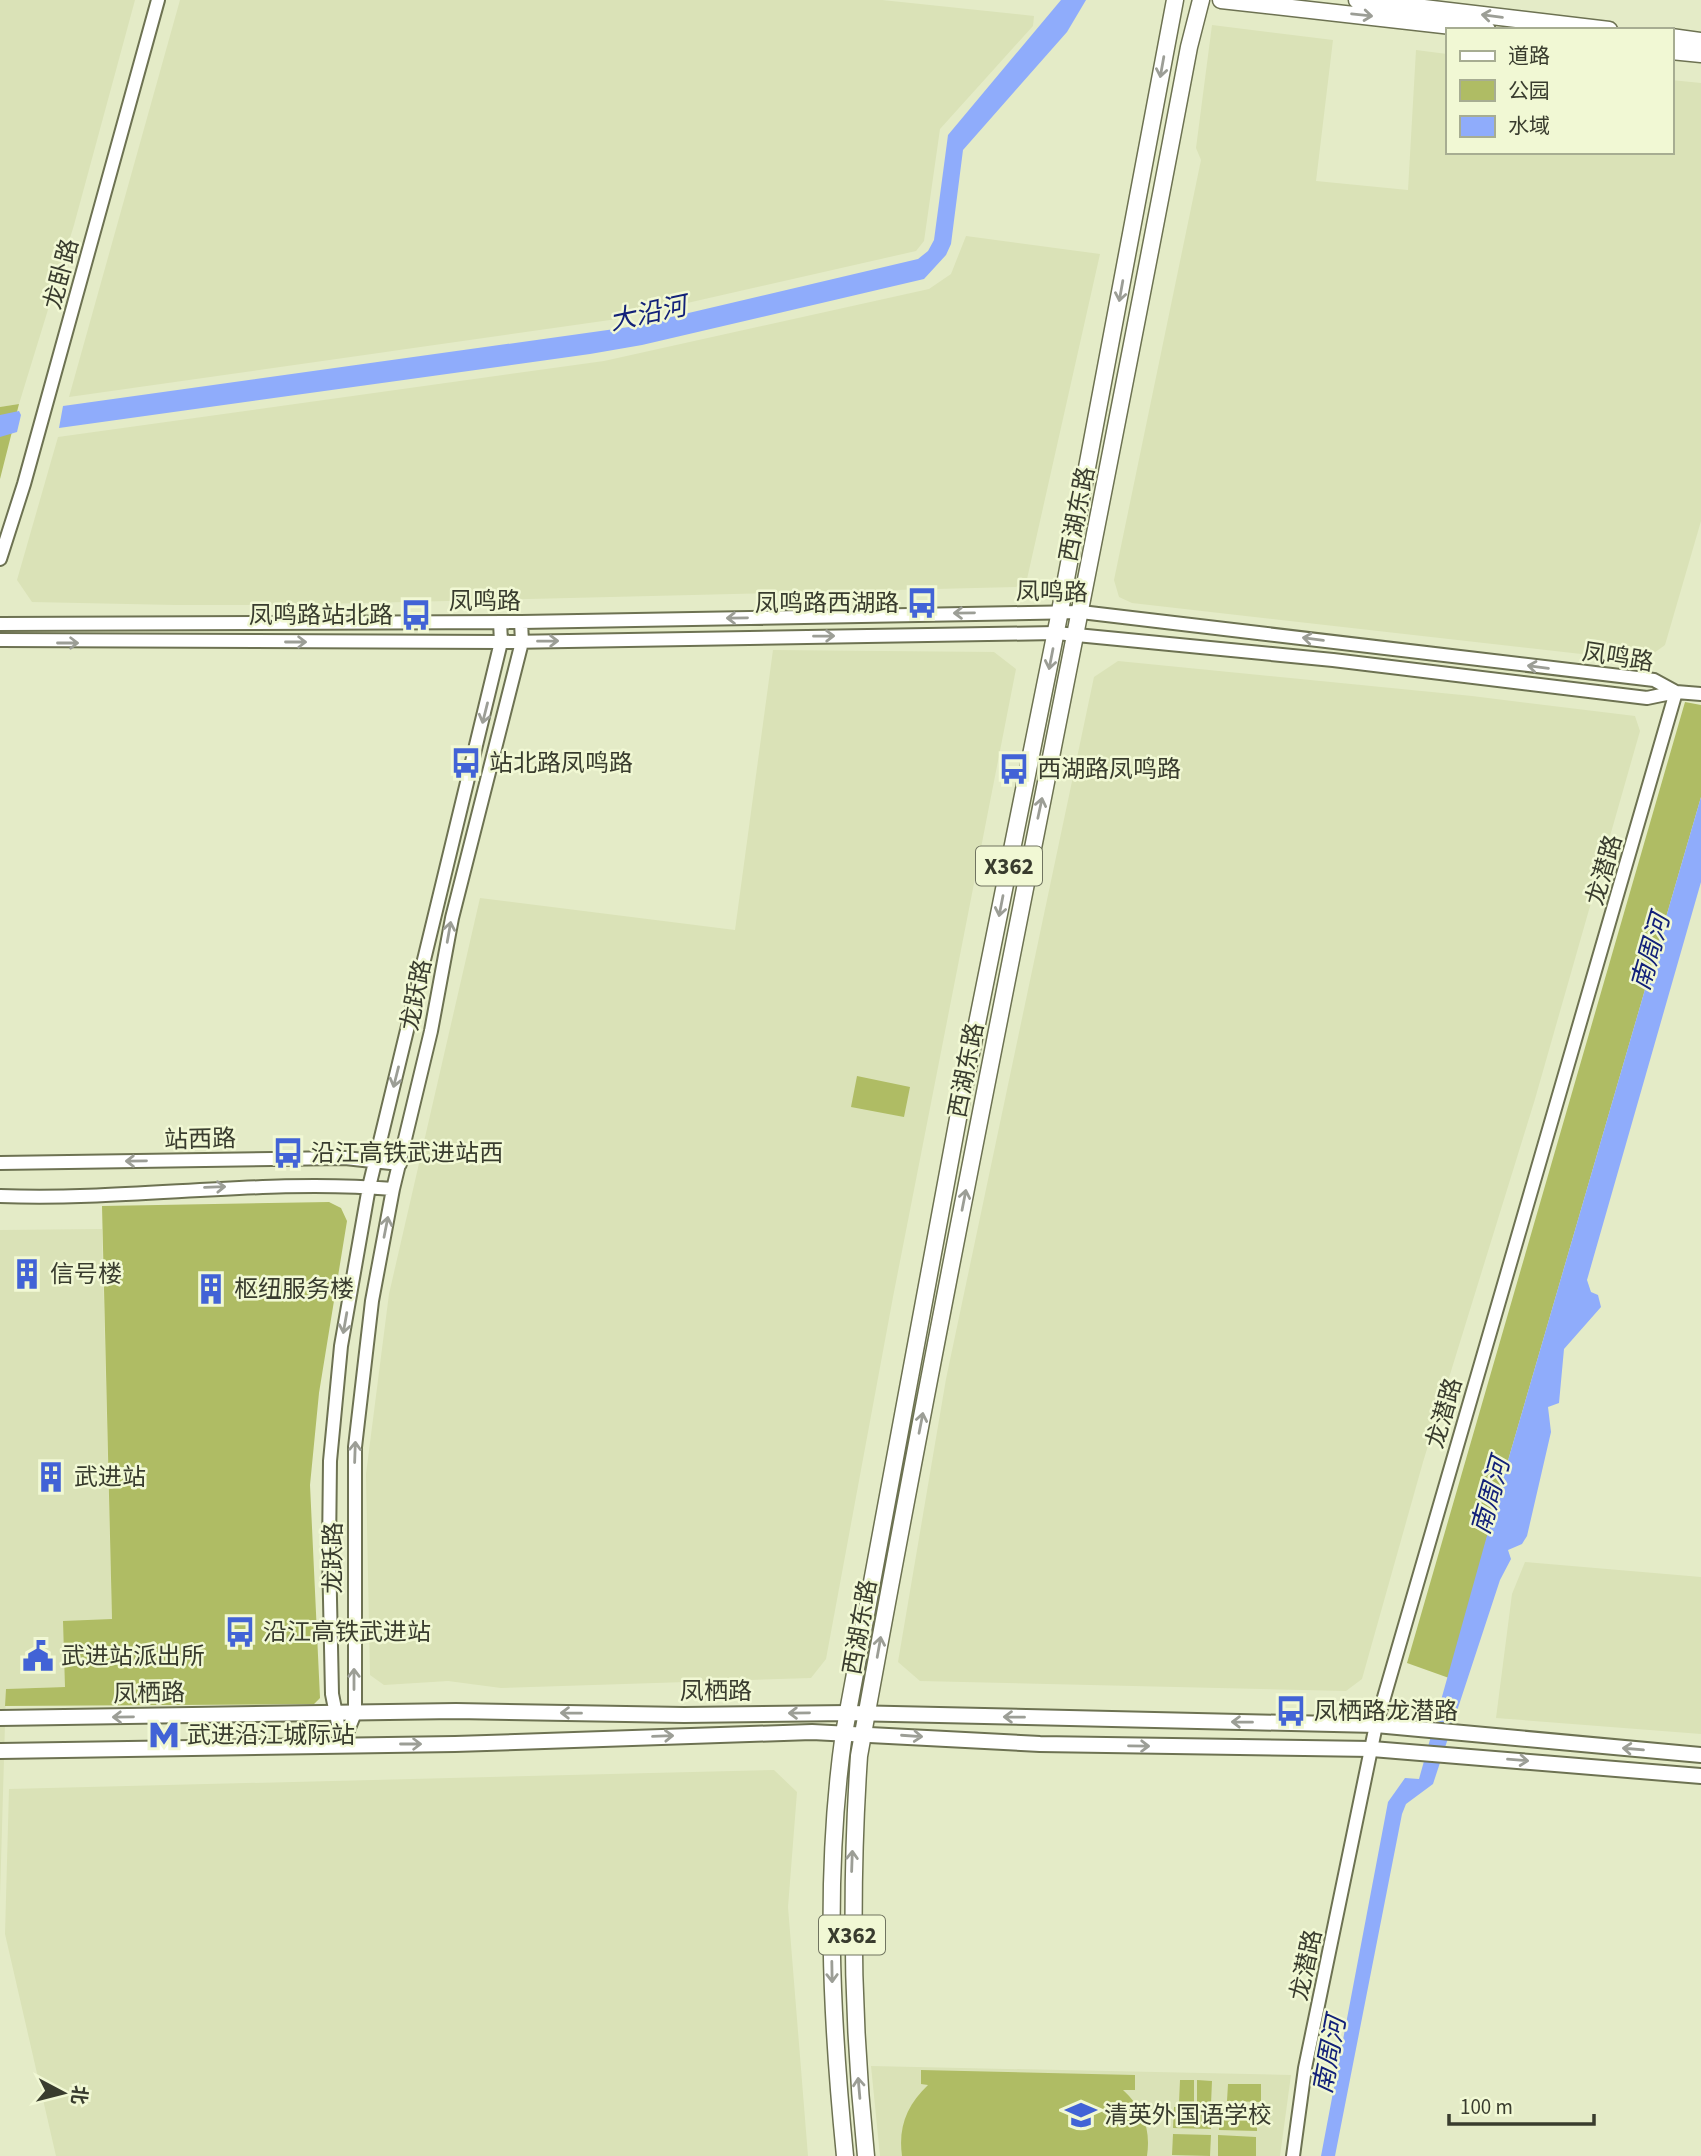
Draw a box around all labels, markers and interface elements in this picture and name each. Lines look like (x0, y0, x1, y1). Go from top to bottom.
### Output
one-way arrow (1350, 9, 1373, 22)
one-way arrow (1481, 9, 1504, 22)
legend (1446, 28, 1673, 154)
text: 道路 (1508, 41, 1550, 71)
one-way arrow (1155, 55, 1169, 78)
text: 公园 (1508, 76, 1550, 106)
text: 水域 (1508, 111, 1550, 141)
street label: 龙卧路 (35, 235, 88, 313)
one-way arrow (1114, 279, 1127, 302)
water label: 大沿河 (606, 286, 695, 340)
street label: 西湖东路 (1051, 464, 1104, 565)
street label: 凤鸣路 (1016, 574, 1088, 611)
street label: 凤鸣路 (449, 584, 521, 619)
place label: 凤鸣路西湖路 (755, 586, 899, 621)
bus stop icon: 凤鸣路西湖路 (905, 586, 939, 620)
place label: 凤鸣路站北路 (249, 598, 393, 633)
bus stop icon: 凤鸣路站北路 (399, 598, 433, 632)
one-way arrow (953, 606, 976, 620)
one-way arrow (725, 611, 748, 624)
one-way arrow (812, 629, 835, 642)
one-way arrow (1302, 633, 1324, 646)
one-way arrow (536, 634, 559, 648)
one-way arrow (284, 635, 307, 649)
street label: 凤鸣路 (1580, 635, 1656, 680)
one-way arrow (56, 636, 79, 650)
one-way arrow (1043, 647, 1057, 670)
one-way arrow (1528, 660, 1550, 673)
one-way arrow (477, 701, 491, 724)
bus stop icon: 站北路凤鸣路 (449, 746, 483, 780)
place label: 站北路凤鸣路 (489, 746, 633, 781)
bus stop icon: 西湖路凤鸣路 (997, 752, 1031, 786)
place label: 西湖路凤鸣路 (1037, 752, 1181, 787)
one-way arrow (1033, 797, 1047, 820)
street label: 龙潜路 (1578, 831, 1631, 910)
road number: X362 (976, 846, 1042, 886)
one-way arrow (994, 894, 1007, 917)
water label: 南周河 (1622, 905, 1680, 995)
one-way arrow (443, 921, 456, 944)
street label: 龙跃路 (392, 956, 441, 1034)
street label: 西湖东路 (940, 1020, 993, 1121)
one-way arrow (389, 1065, 403, 1088)
street label: 站西路 (164, 1121, 236, 1158)
bus stop icon: 沿江高铁武进站西 (271, 1136, 305, 1170)
place label: 沿江高铁武进站西 (311, 1136, 503, 1171)
one-way arrow (125, 1154, 148, 1168)
one-way arrow (203, 1181, 226, 1194)
one-way arrow (958, 1189, 971, 1212)
one-way arrow (380, 1216, 393, 1239)
building icon: 信号楼 (10, 1257, 44, 1291)
place label: 信号楼 (50, 1257, 122, 1292)
building icon: 枢纽服务楼 (194, 1272, 228, 1306)
place label: 枢纽服务楼 (234, 1272, 354, 1307)
one-way arrow (338, 1311, 351, 1334)
street label: 龙潜路 (1418, 1374, 1471, 1453)
one-way arrow (915, 1412, 928, 1435)
one-way arrow (349, 1441, 362, 1464)
water label: 南周河 (1462, 1449, 1520, 1539)
building icon: 武进站 (34, 1460, 68, 1494)
place label: 武进站 (74, 1460, 146, 1495)
street label: 龙跃路 (316, 1522, 351, 1594)
street label: 西湖东路 (835, 1577, 886, 1677)
bus stop icon: 沿江高铁武进站 (223, 1615, 257, 1649)
place label: 沿江高铁武进站 (263, 1615, 431, 1650)
one-way arrow (873, 1636, 886, 1659)
public building icon: 武进站派出所 (21, 1639, 55, 1673)
place label: 武进站派出所 (61, 1639, 205, 1674)
one-way arrow (347, 1668, 361, 1691)
street label: 凤栖路 (680, 1674, 752, 1709)
street label: 凤栖路 (113, 1675, 185, 1712)
bus stop icon: 凤栖路龙潜路 (1274, 1694, 1308, 1728)
place label: 凤栖路龙潜路 (1314, 1694, 1458, 1729)
one-way arrow (560, 1706, 583, 1720)
one-way arrow (788, 1707, 811, 1720)
one-way arrow (112, 1710, 135, 1723)
one-way arrow (1003, 1710, 1026, 1724)
one-way arrow (1230, 1715, 1253, 1729)
metro station icon: 武进沿江城际站 (147, 1718, 181, 1752)
place label: 武进沿江城际站 (187, 1718, 355, 1753)
one-way arrow (651, 1729, 674, 1743)
one-way arrow (900, 1730, 923, 1743)
one-way arrow (399, 1737, 422, 1751)
one-way arrow (1127, 1739, 1150, 1752)
one-way arrow (1622, 1742, 1645, 1755)
one-way arrow (1506, 1754, 1529, 1767)
one-way arrow (845, 1850, 859, 1873)
road number: X362 (819, 1916, 885, 1954)
street label: 龙潜路 (1282, 1926, 1331, 2004)
one-way arrow (826, 1960, 839, 1983)
water label: 南周河 (1304, 2008, 1356, 2097)
north arrow (28, 2058, 98, 2128)
one-way arrow (852, 2077, 865, 2100)
scale bar (1449, 2082, 1594, 2126)
text: 北 (64, 2084, 93, 2106)
text: 100 m (1460, 2092, 1513, 2122)
school or university icon: 清英外国语学校 (1064, 2098, 1098, 2132)
place label: 清英外国语学校 (1104, 2098, 1272, 2133)

